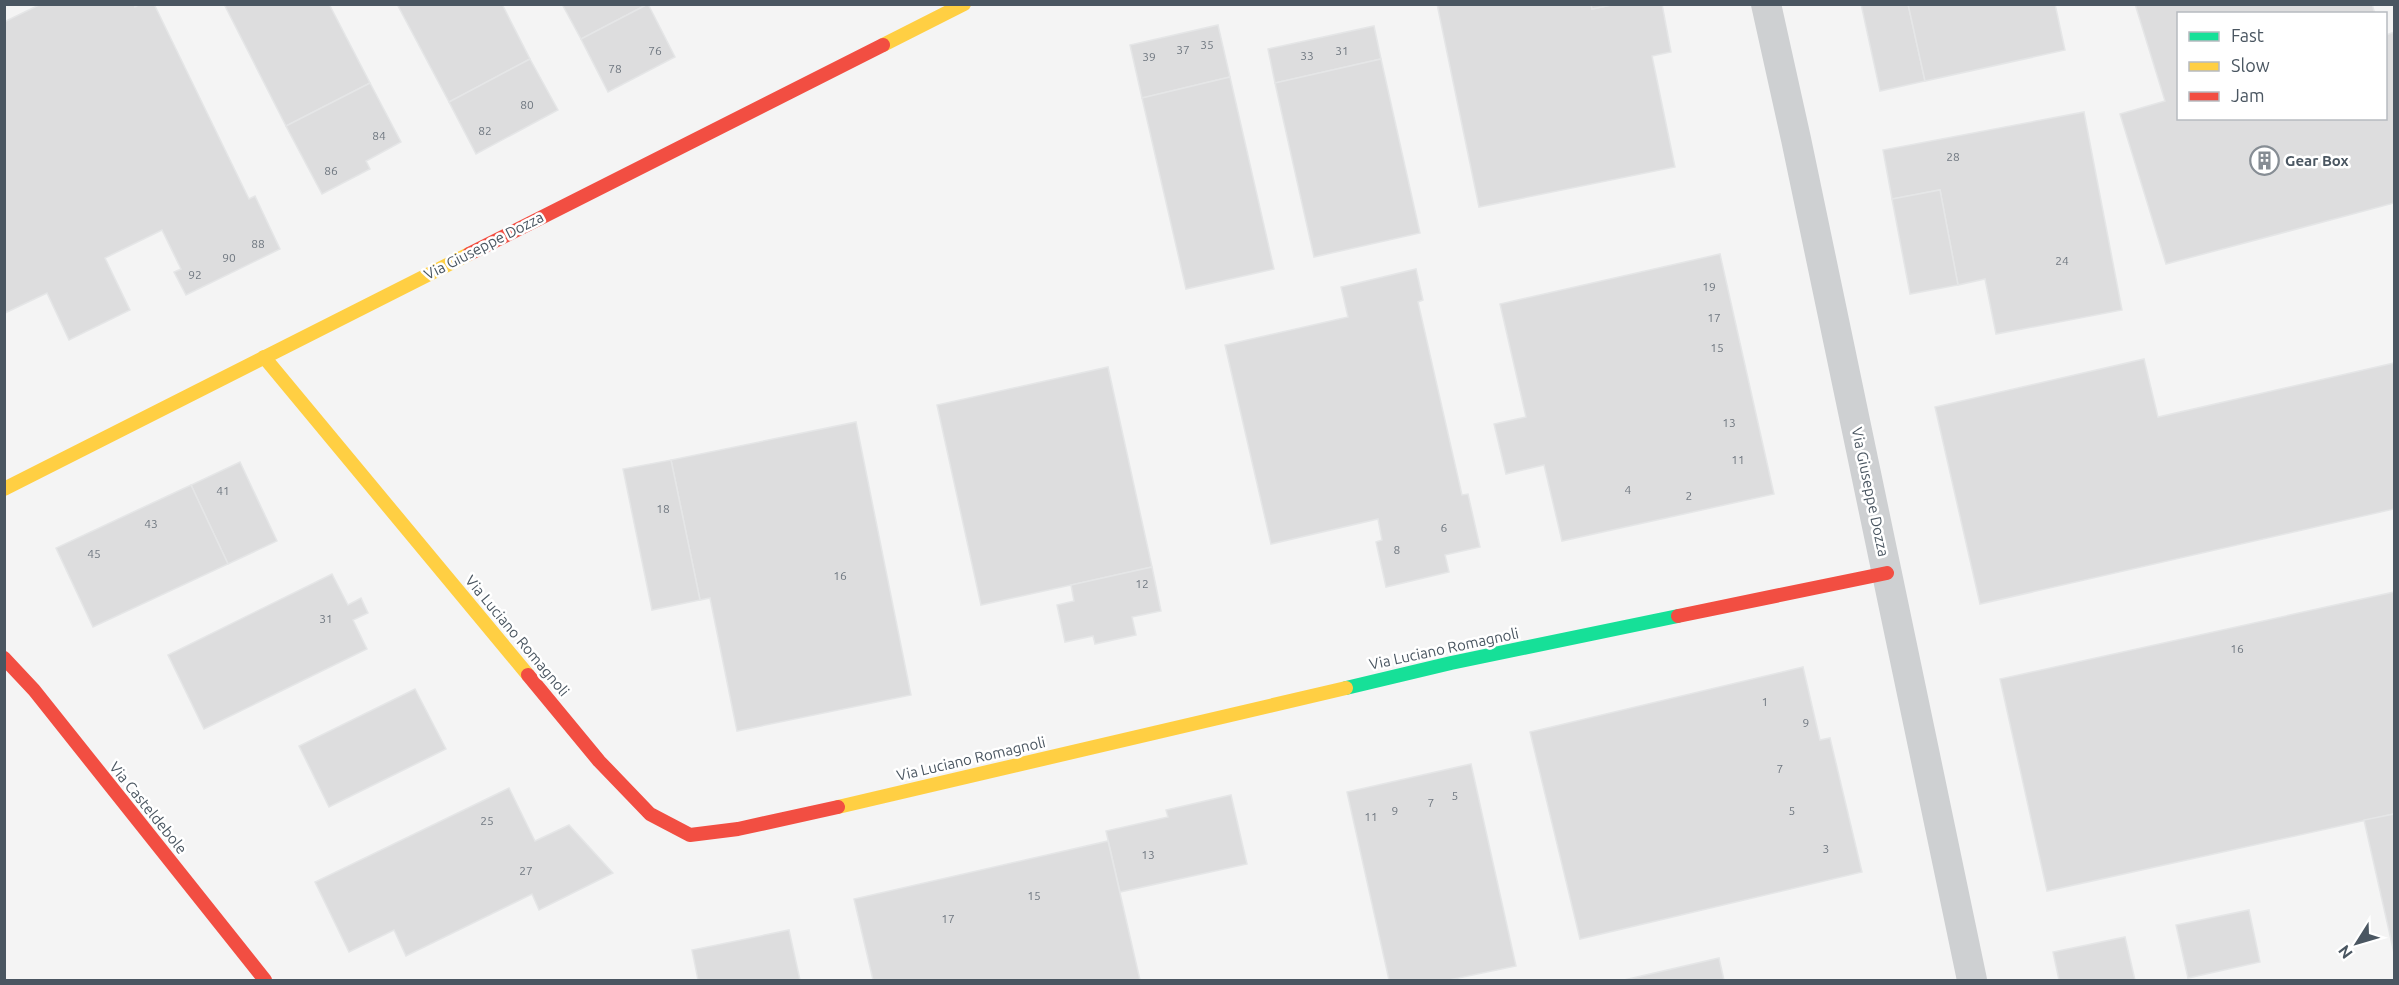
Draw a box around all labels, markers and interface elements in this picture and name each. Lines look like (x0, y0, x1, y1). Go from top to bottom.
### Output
legend (2177, 12, 2387, 120)
text: Fast (2231, 25, 2264, 45)
house number: 35 (1200, 38, 1214, 51)
house number: 37 (1176, 43, 1190, 56)
house number: 76 (648, 44, 662, 57)
house number: 31 (1335, 44, 1349, 57)
house number: 33 (1300, 49, 1314, 62)
house number: 39 (1142, 50, 1156, 63)
text: Slow (2231, 55, 2270, 75)
house number: 78 (608, 62, 622, 75)
text: Jam (2231, 85, 2265, 105)
house number: 80 (520, 98, 534, 111)
house number: 82 (478, 124, 492, 137)
house number: 84 (372, 129, 386, 142)
building icon: Gear Box (2248, 145, 2280, 177)
house number: 28 (1946, 150, 1960, 163)
place label: Gear Box (2285, 152, 2349, 169)
house number: 86 (324, 164, 338, 177)
street label: Via Giuseppe Dozza (421, 208, 546, 283)
house number: 88 (251, 237, 265, 250)
house number: 90 (222, 251, 236, 264)
house number: 24 (2055, 254, 2069, 267)
house number: 92 (188, 268, 202, 281)
house number: 19 (1702, 280, 1716, 293)
house number: 17 (1707, 311, 1721, 324)
house number: 15 (1710, 341, 1724, 354)
house number: 13 (1722, 416, 1736, 429)
street label: Via Giuseppe Dozza (1848, 426, 1892, 558)
house number: 11 (1731, 453, 1745, 466)
house number: 4 (1625, 483, 1632, 496)
house number: 41 (216, 484, 230, 497)
house number: 2 (1686, 489, 1692, 502)
house number: 18 (656, 502, 670, 515)
house number: 43 (144, 517, 158, 530)
house number: 6 (1441, 521, 1448, 534)
house number: 8 (1394, 543, 1401, 556)
house number: 45 (87, 547, 101, 560)
house number: 16 (833, 569, 847, 582)
street label: Via Luciano Romagnoli (462, 572, 573, 700)
house number: 12 (1135, 577, 1149, 590)
house number: 31 (319, 612, 333, 625)
street label: Via Luciano Romagnoli (1368, 624, 1520, 673)
house number: 16 (2230, 642, 2244, 655)
house number: 1 (1762, 695, 1768, 708)
house number: 9 (1803, 716, 1809, 729)
street label: Via Luciano Romagnoli (895, 733, 1047, 784)
street label: Via Casteldebole (106, 758, 191, 857)
house number: 7 (1777, 762, 1783, 775)
house number: 5 (1452, 789, 1458, 802)
house number: 7 (1428, 796, 1434, 809)
house number: 9 (1392, 804, 1398, 817)
house number: 5 (1789, 804, 1795, 817)
house number: 11 (1364, 810, 1378, 823)
house number: 25 (480, 814, 494, 827)
house number: 3 (1823, 842, 1829, 855)
house number: 13 (1141, 848, 1155, 861)
house number: 27 (519, 864, 533, 877)
house number: 15 (1027, 889, 1041, 902)
house number: 17 (941, 912, 955, 925)
north arrow (2327, 913, 2387, 973)
text: N (2334, 942, 2356, 962)

